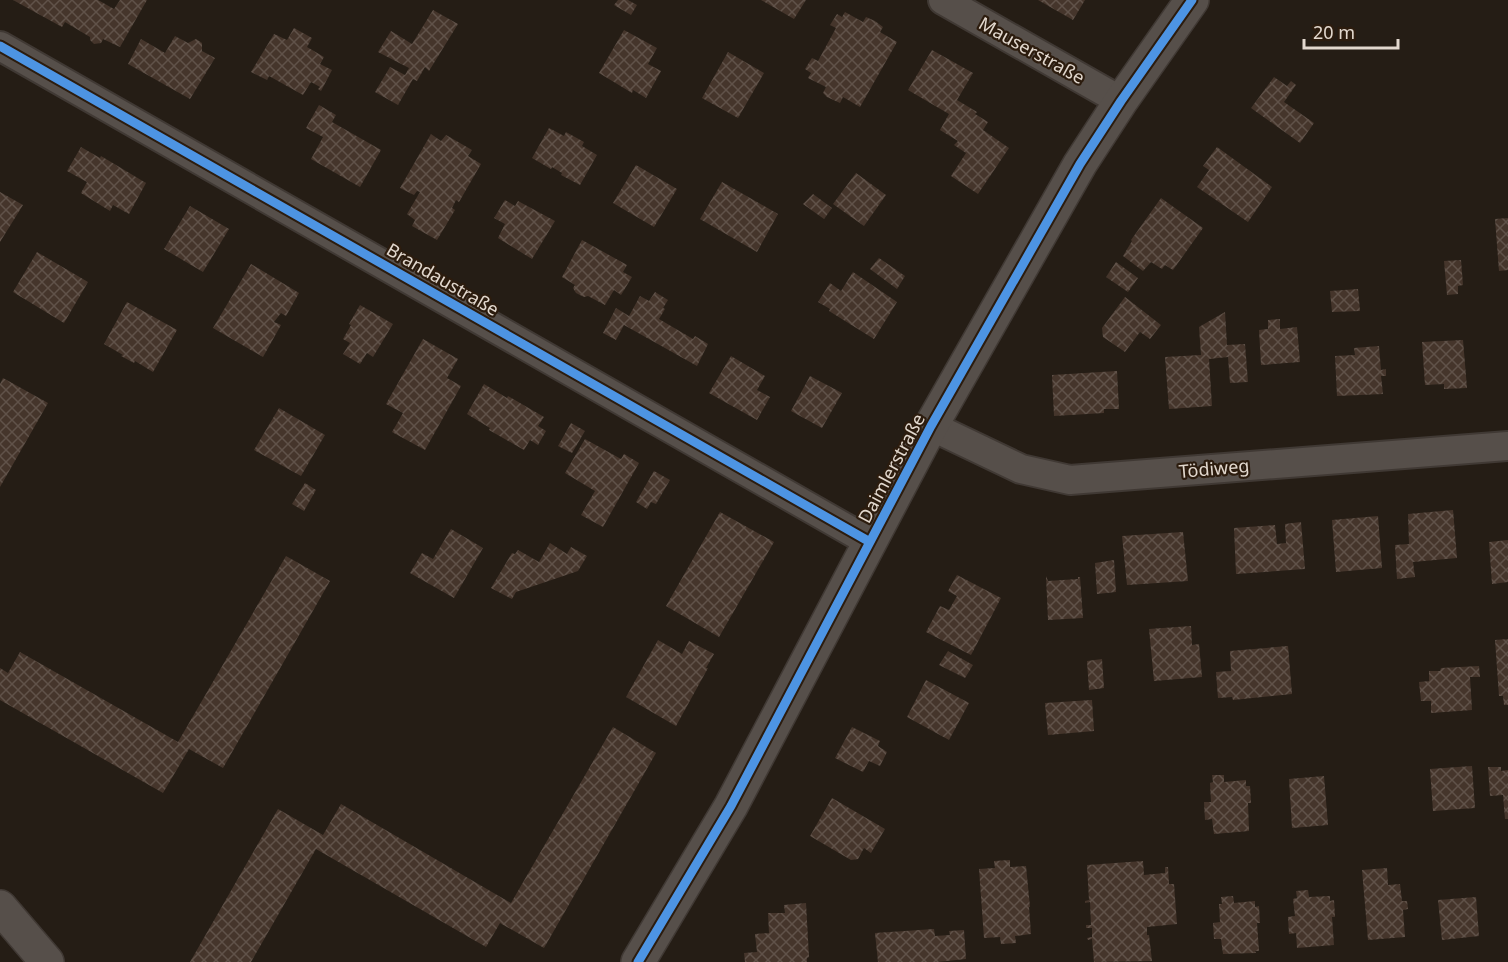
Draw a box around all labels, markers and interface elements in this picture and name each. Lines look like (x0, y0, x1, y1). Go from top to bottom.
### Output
street label: Mauserstraße (975, 11, 1089, 89)
scale bar (1304, 12, 1398, 50)
text: 20 m (1313, 20, 1355, 44)
street label: Brandaustraße (382, 237, 504, 321)
street label: Daimlerstraße (852, 409, 930, 527)
street label: Tödiweg (1178, 453, 1250, 483)

